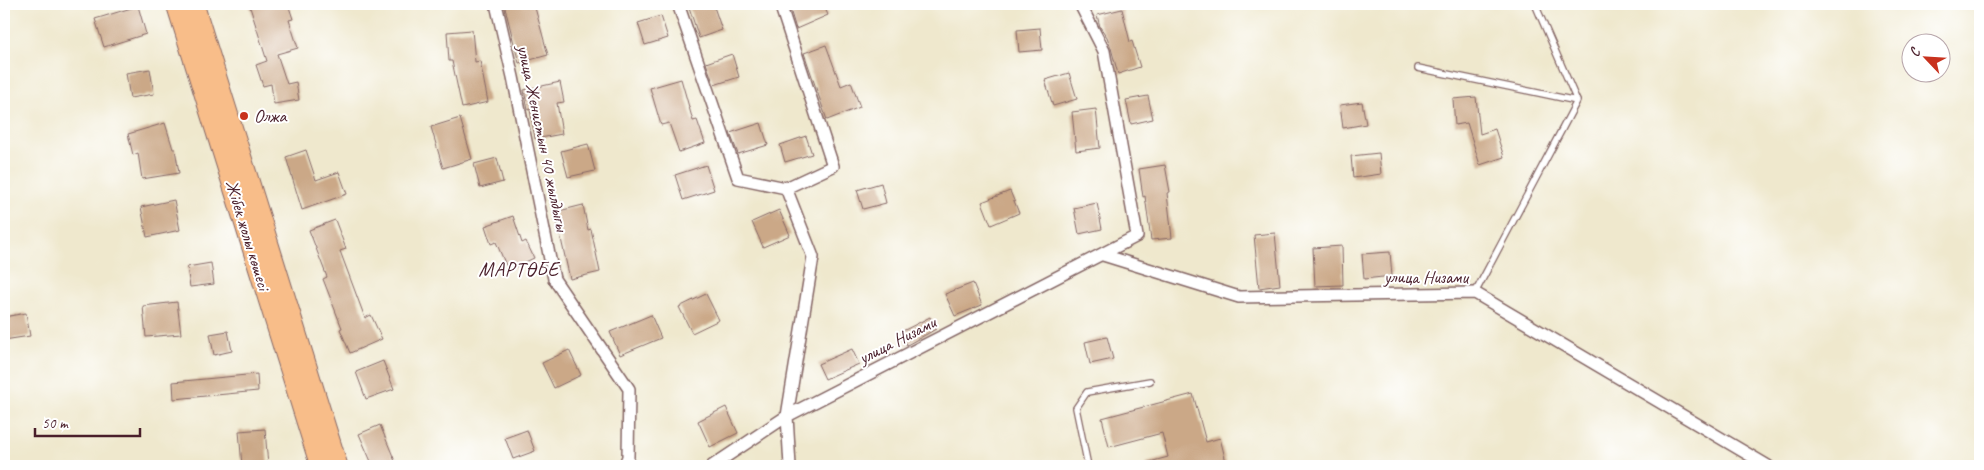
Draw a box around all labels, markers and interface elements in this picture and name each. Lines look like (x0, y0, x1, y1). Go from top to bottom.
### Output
north arrow (1902, 32, 1952, 82)
street label: улица Женистын 40 жылдыгы (512, 42, 574, 234)
text: С (1906, 44, 1925, 59)
place label: Олжа (254, 105, 287, 127)
marker: Олжа (238, 110, 250, 122)
street label: Жібек жолы көшесі (221, 177, 276, 295)
district label: МАРТӨБЕ (479, 257, 560, 282)
street label: улица Низами (1383, 266, 1470, 288)
street label: улица Низами (854, 310, 941, 369)
scale bar (35, 405, 140, 437)
text: 50 m (42, 414, 69, 433)

